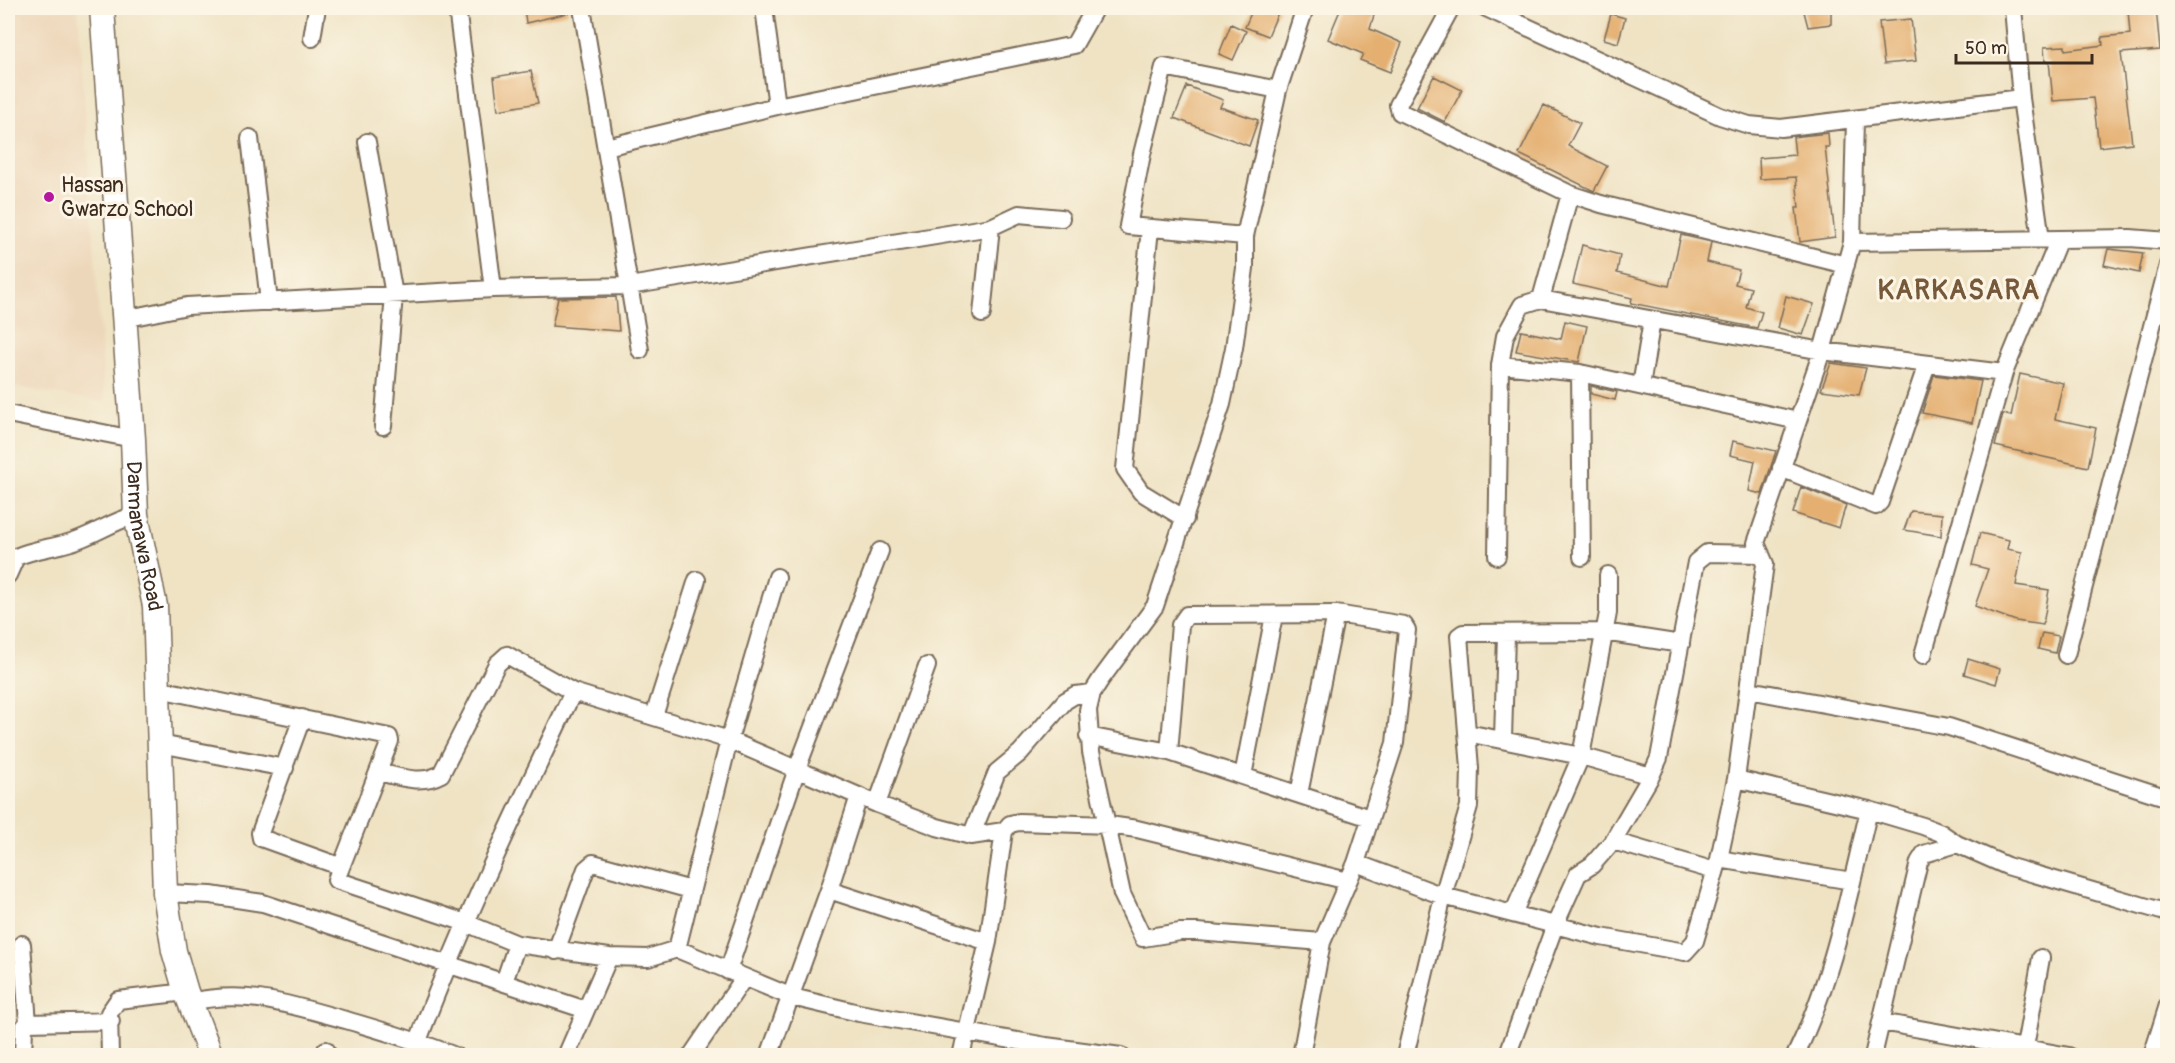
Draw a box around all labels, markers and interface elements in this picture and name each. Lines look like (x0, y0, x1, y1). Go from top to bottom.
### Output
scale bar (1956, 27, 2092, 65)
text: 50 m (1965, 37, 2007, 60)
place label: Hassan Gwarzo School (61, 172, 193, 223)
marker: Hassan Gwarzo School (42, 190, 56, 204)
district label: KARKASARA (1877, 274, 2041, 307)
street label: Darmanawa Road (120, 460, 169, 614)

